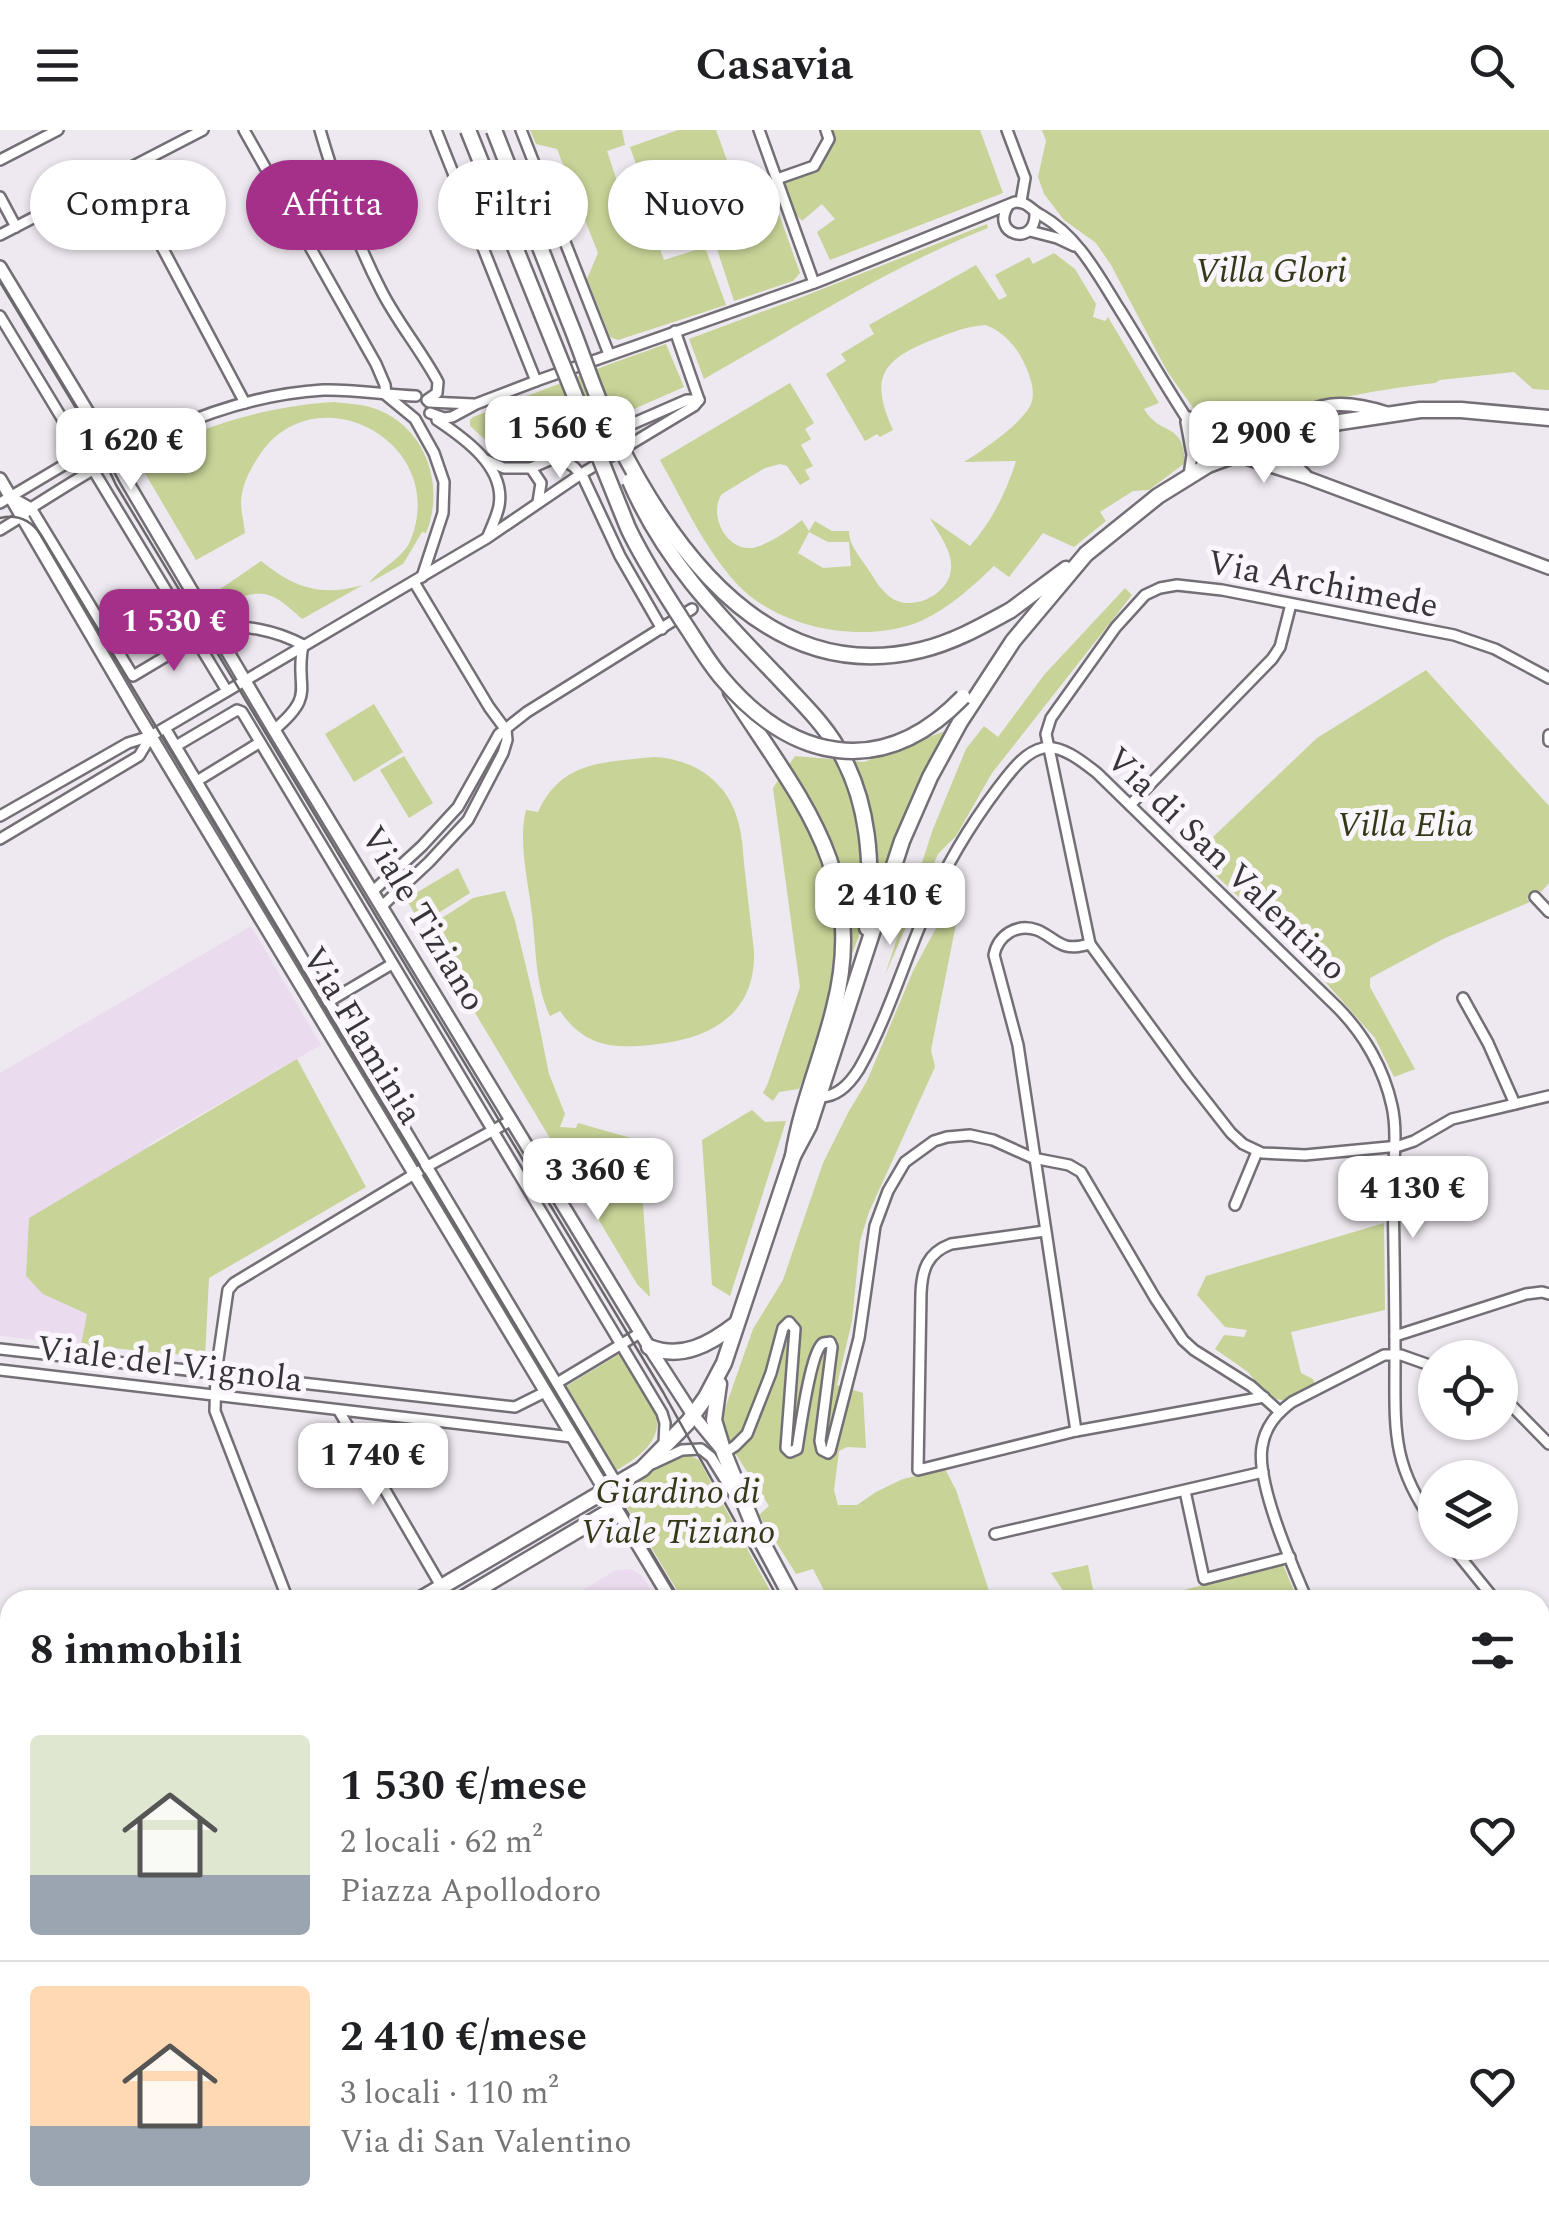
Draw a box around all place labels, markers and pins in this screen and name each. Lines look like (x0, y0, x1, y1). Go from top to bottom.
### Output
pin: 1 560 € (468, 396, 652, 481)
pin: 2 900 € (1172, 401, 1356, 486)
pin: 1 620 € (39, 408, 223, 493)
pin: 1 530 € (82, 589, 266, 674)
pin: 2 410 € (798, 863, 982, 948)
pin: 3 360 € (506, 1138, 690, 1223)
pin: 4 130 € (1321, 1156, 1505, 1241)
pin: 1 740 € (281, 1423, 465, 1508)

